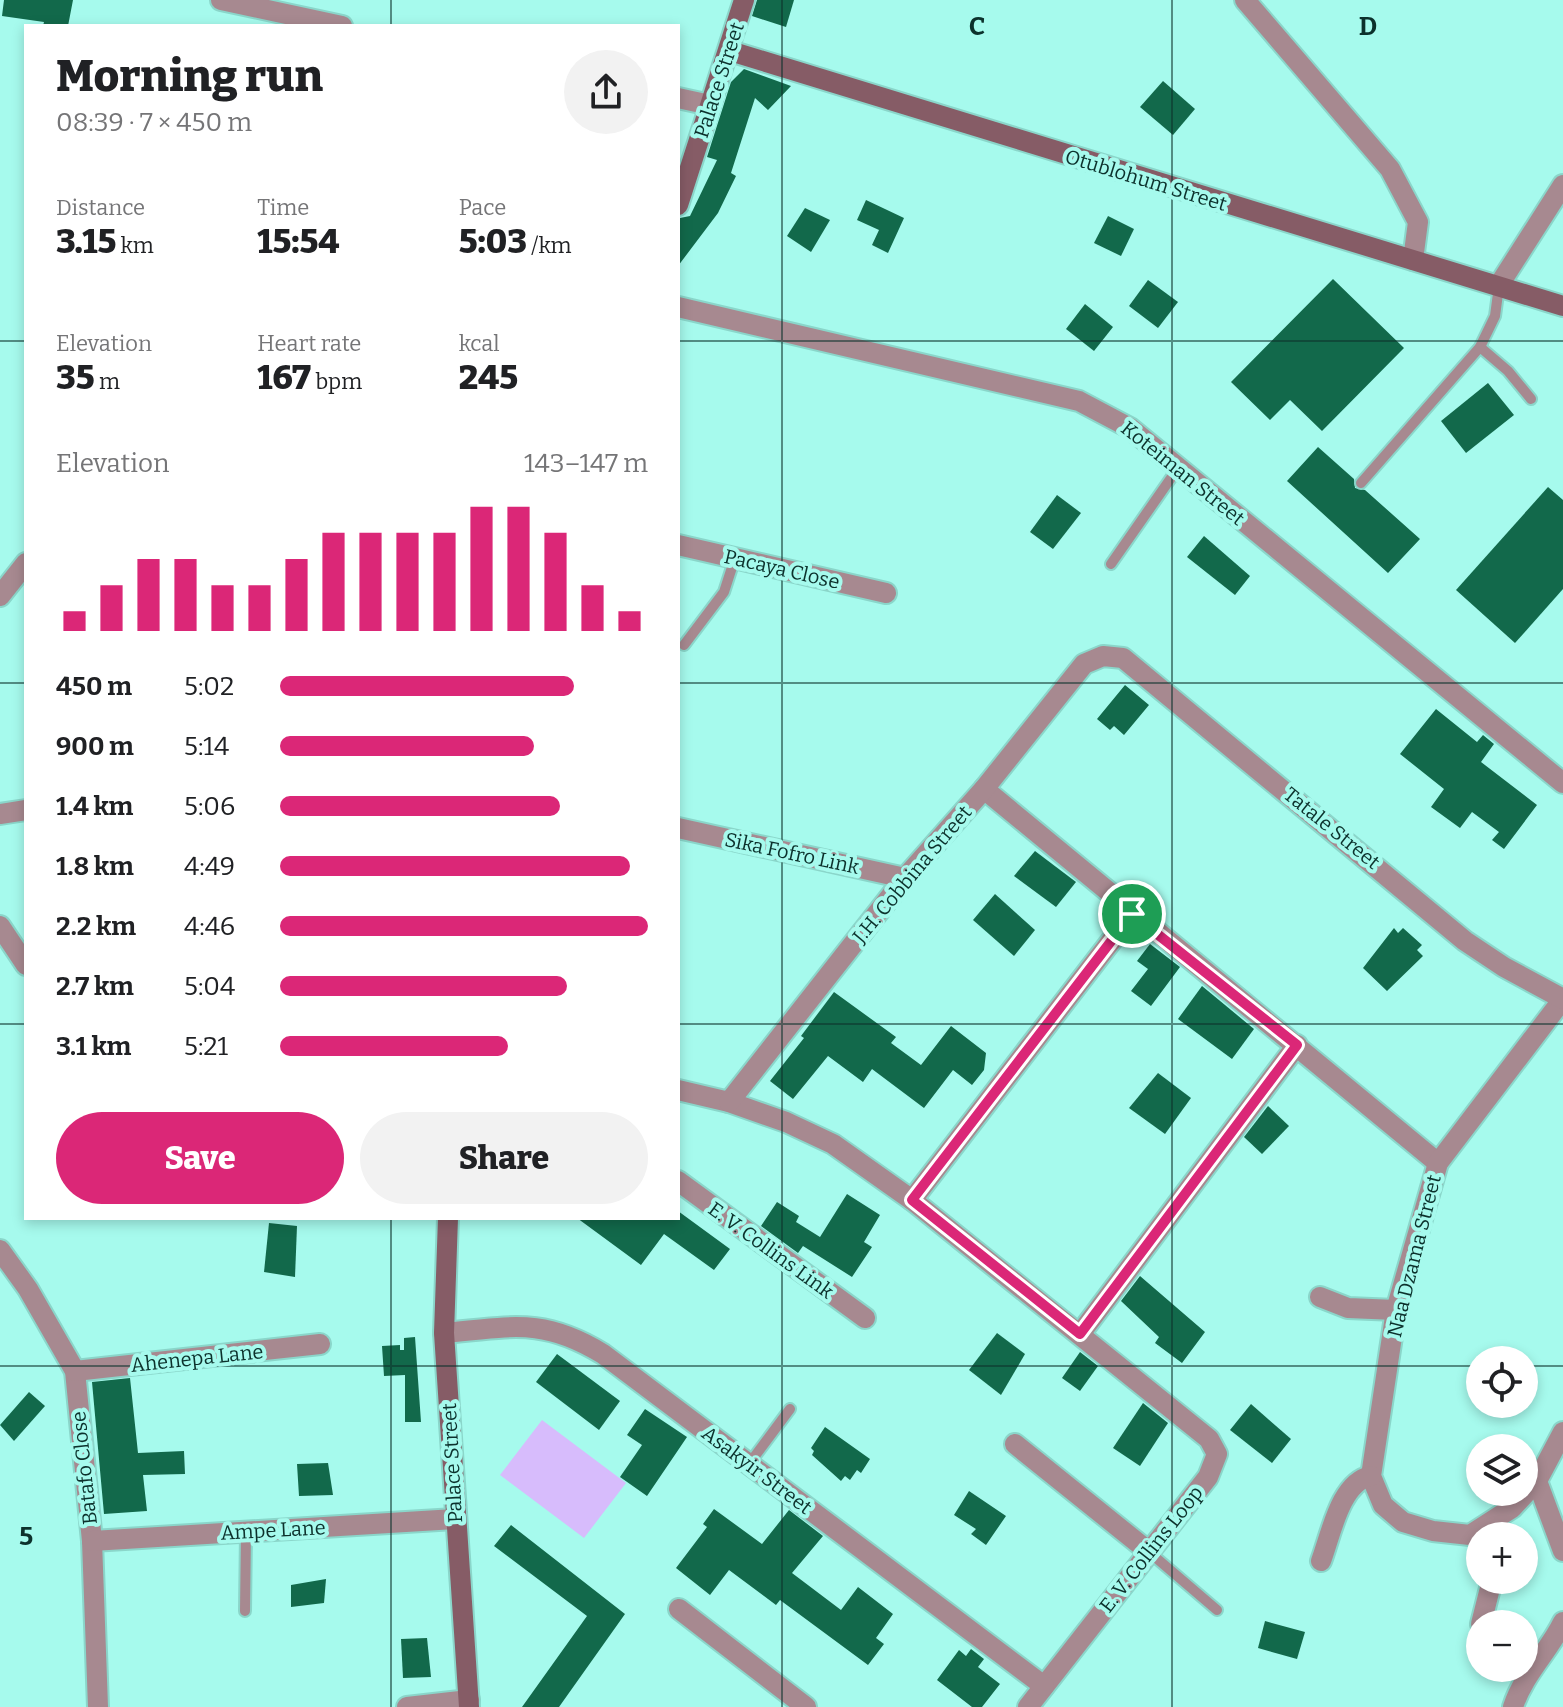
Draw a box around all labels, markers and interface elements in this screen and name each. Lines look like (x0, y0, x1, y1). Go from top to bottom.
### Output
text: C (969, 11, 985, 42)
text: D (1359, 11, 1377, 42)
street label: Palace Street (689, 19, 749, 141)
text: Morning run (56, 50, 323, 103)
button: share (564, 50, 648, 134)
text: 08:39 · 7 × 450 m (56, 107, 252, 138)
street label: Otublohum Street (1062, 144, 1230, 216)
text: Distance (56, 194, 145, 221)
text: Time (257, 194, 309, 221)
text: Pace (459, 194, 506, 221)
text: 3.15 (56, 221, 116, 262)
text: 15:54 (257, 221, 339, 262)
text: 5:03 (459, 221, 527, 262)
text: km (116, 232, 154, 259)
text: /km (527, 232, 572, 259)
text: Elevation (56, 330, 152, 357)
text: Heart rate (257, 330, 361, 357)
text: kcal (459, 330, 500, 357)
text: 35 (56, 357, 95, 398)
text: 167 (257, 357, 311, 398)
text: 245 (459, 357, 518, 398)
text: m (95, 368, 120, 395)
text: bpm (311, 368, 362, 395)
street label: Koteiman Street (1116, 416, 1250, 530)
text: Elevation (56, 448, 169, 479)
text: 143–147 m (524, 448, 648, 479)
street label: Pacaya Close (722, 544, 842, 594)
text: 450 m (56, 671, 132, 702)
text: 5:02 (184, 671, 234, 702)
text: 900 m (56, 731, 134, 762)
text: 5:14 (184, 731, 229, 762)
street label: Tatale Street (1279, 782, 1385, 874)
text: 1.4 km (56, 791, 133, 822)
text: 5:06 (184, 791, 235, 822)
street label: J.H. Cobbina Street (847, 800, 976, 948)
street label: Sika Fofro Link (723, 827, 862, 879)
text: 1.8 km (56, 851, 134, 882)
text: 4:49 (184, 851, 235, 882)
pin (1098, 880, 1166, 948)
icon: arrive (1110, 892, 1154, 936)
text: 2.2 km (56, 911, 136, 942)
text: 4:46 (184, 911, 235, 942)
text: 2.7 km (56, 971, 134, 1002)
text: 5:04 (184, 971, 235, 1002)
text: 3.1 km (56, 1031, 131, 1062)
text: 5:21 (184, 1031, 228, 1062)
button: Save (56, 1112, 344, 1204)
button: Share (360, 1112, 648, 1204)
street label: Naa Dzama Street (1382, 1172, 1446, 1340)
street label: E. V. Collins Link (704, 1197, 839, 1304)
street label: Ahenepa Lane (130, 1339, 264, 1377)
map controls (1466, 1346, 1538, 1682)
button: locate (1466, 1346, 1538, 1418)
street label: Palace Street (437, 1402, 467, 1524)
street label: Batafo Close (66, 1410, 102, 1526)
street label: Asakyir Street (697, 1421, 817, 1519)
button: layers (1466, 1434, 1538, 1506)
street label: E. V. Collins Loop (1094, 1481, 1208, 1617)
street label: Ampe Lane (220, 1515, 326, 1545)
text: 5 (19, 1521, 33, 1552)
button: + (1466, 1522, 1538, 1594)
button: − (1466, 1610, 1538, 1682)

